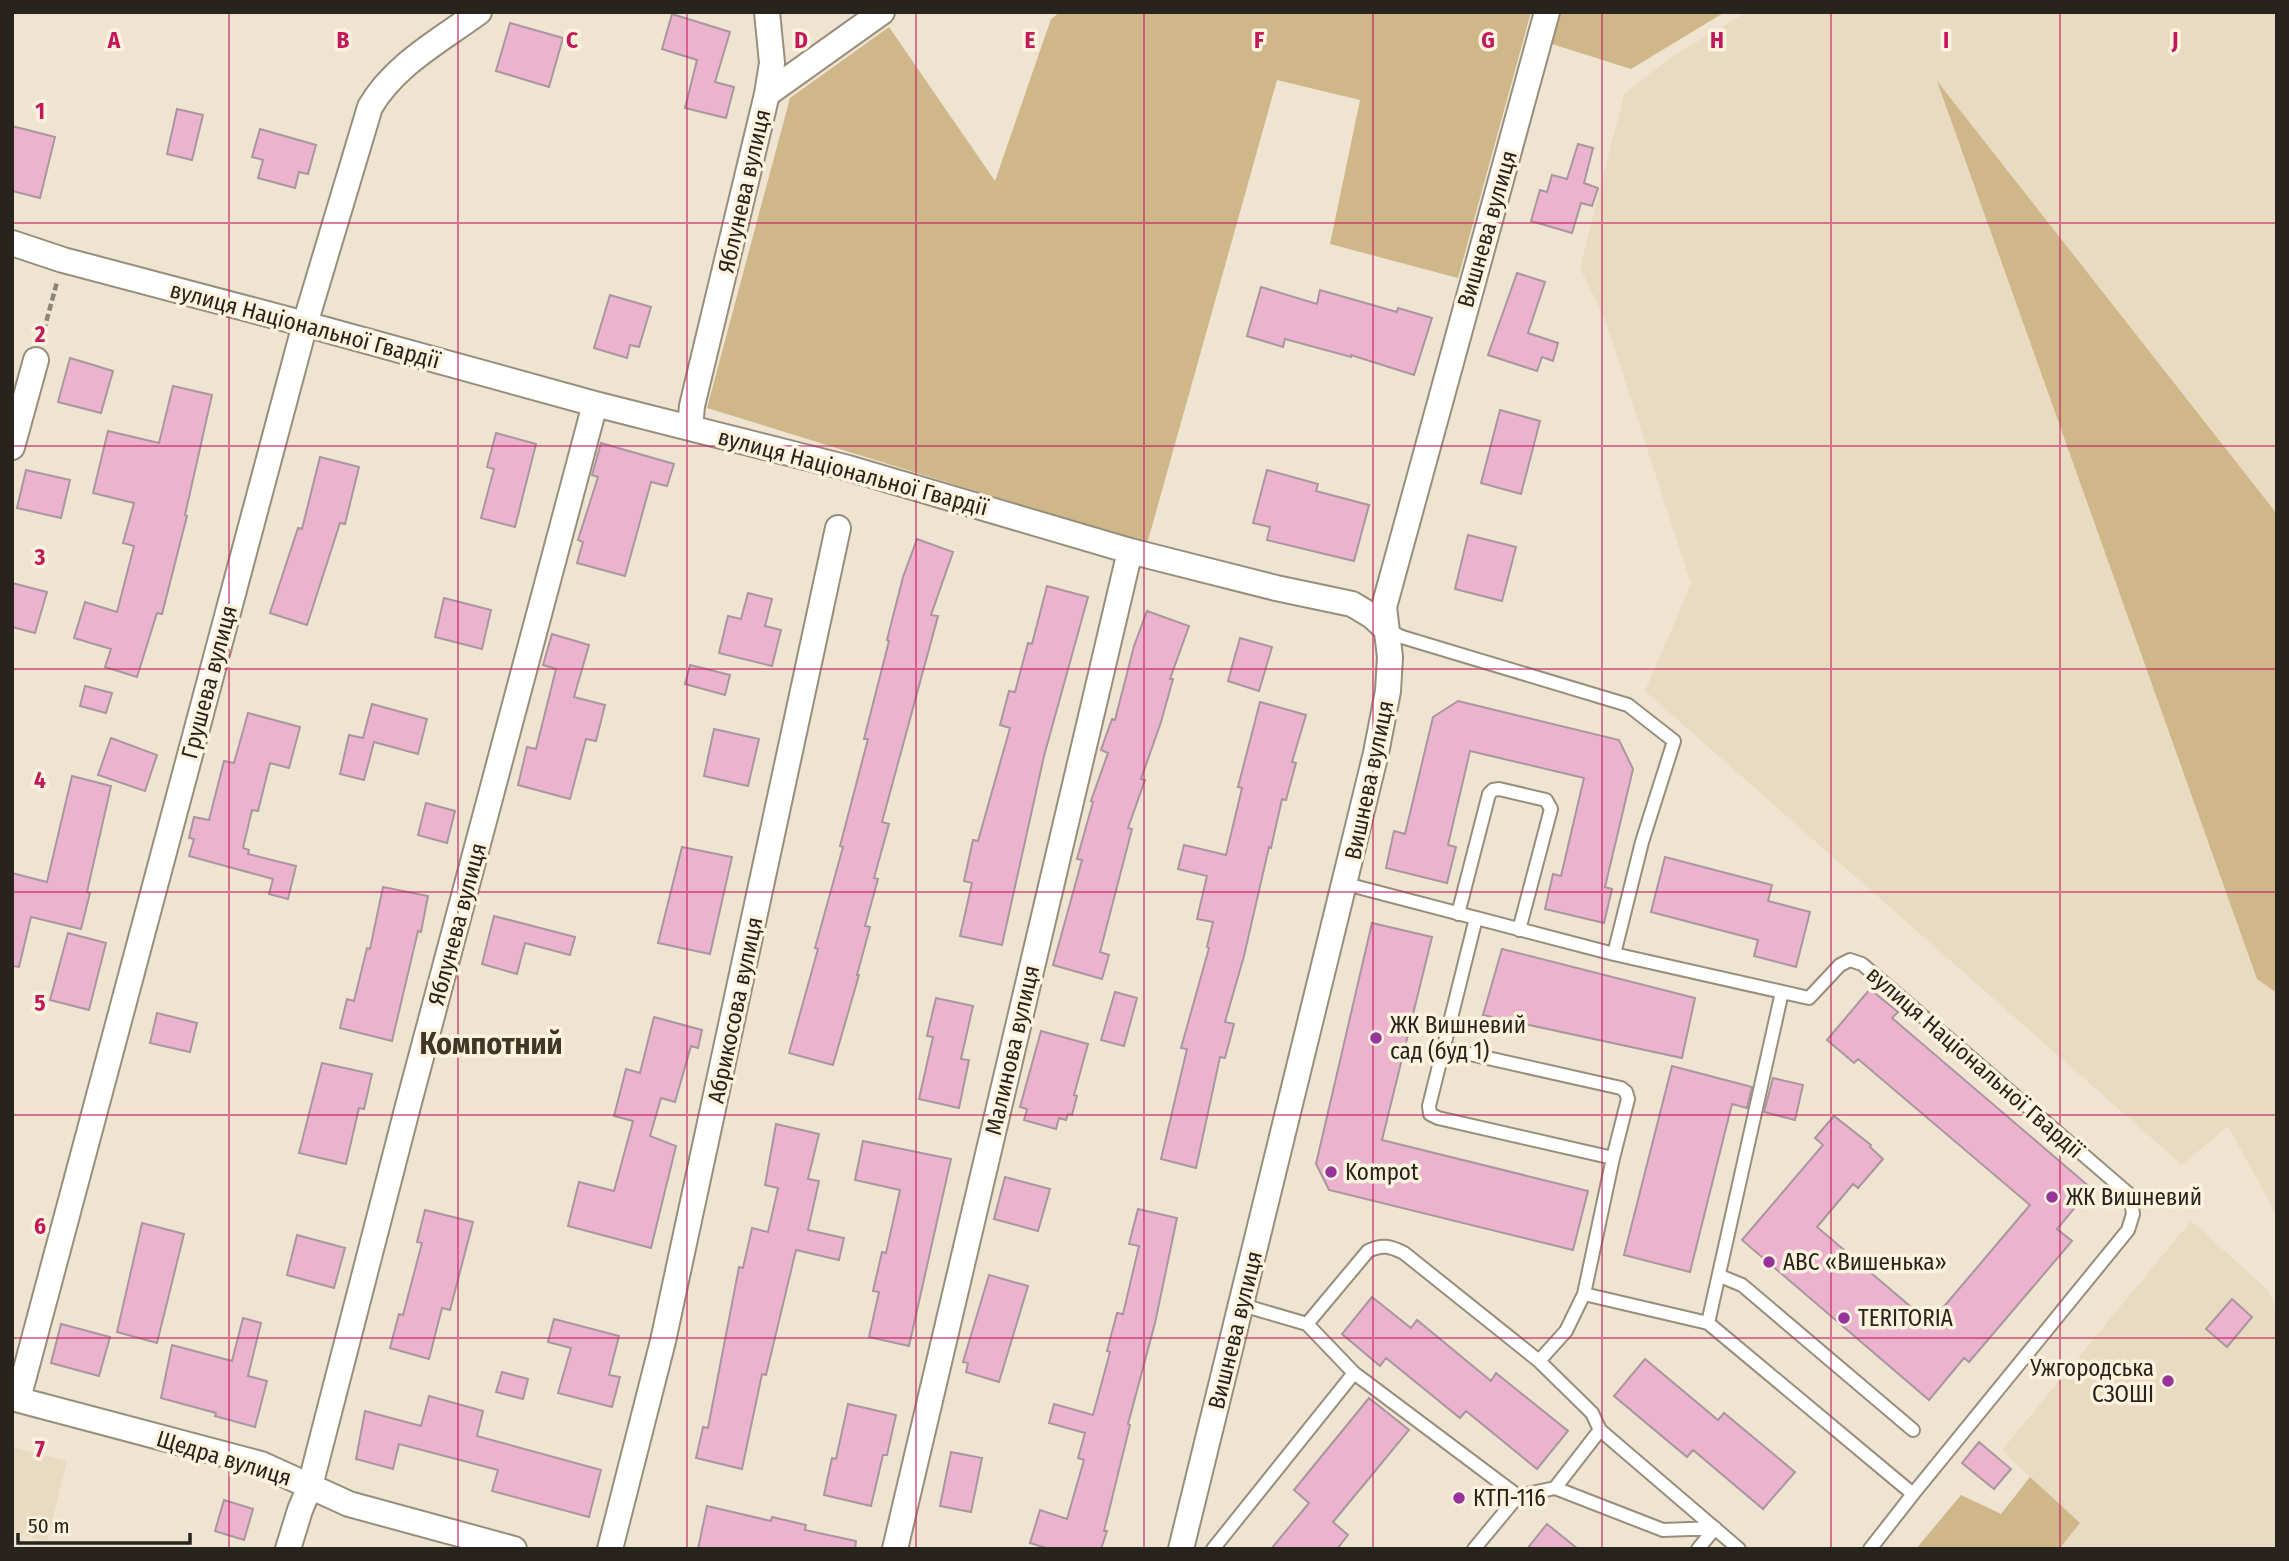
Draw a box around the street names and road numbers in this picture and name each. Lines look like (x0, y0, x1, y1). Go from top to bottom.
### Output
street label: Яблунева вулиця (712, 106, 776, 276)
street label: Вишнева вулиця (1451, 147, 1523, 311)
street label: вулиця Національної Гвардії (167, 275, 444, 375)
street label: вулиця Національної Гвардії (715, 422, 992, 522)
street label: Грушева вулиця (175, 602, 243, 762)
street label: Вишнева вулиця (1338, 698, 1400, 862)
street label: Яблунева вулиця (422, 840, 492, 1008)
street label: Абрикосова вулиця (702, 914, 768, 1106)
street label: вулиця Національної Гвардії (1861, 960, 2090, 1165)
street label: Малинова вулиця (979, 962, 1045, 1138)
street label: Вишнева вулиця (1202, 1248, 1268, 1412)
street label: Щедра вулиця (153, 1424, 295, 1492)

